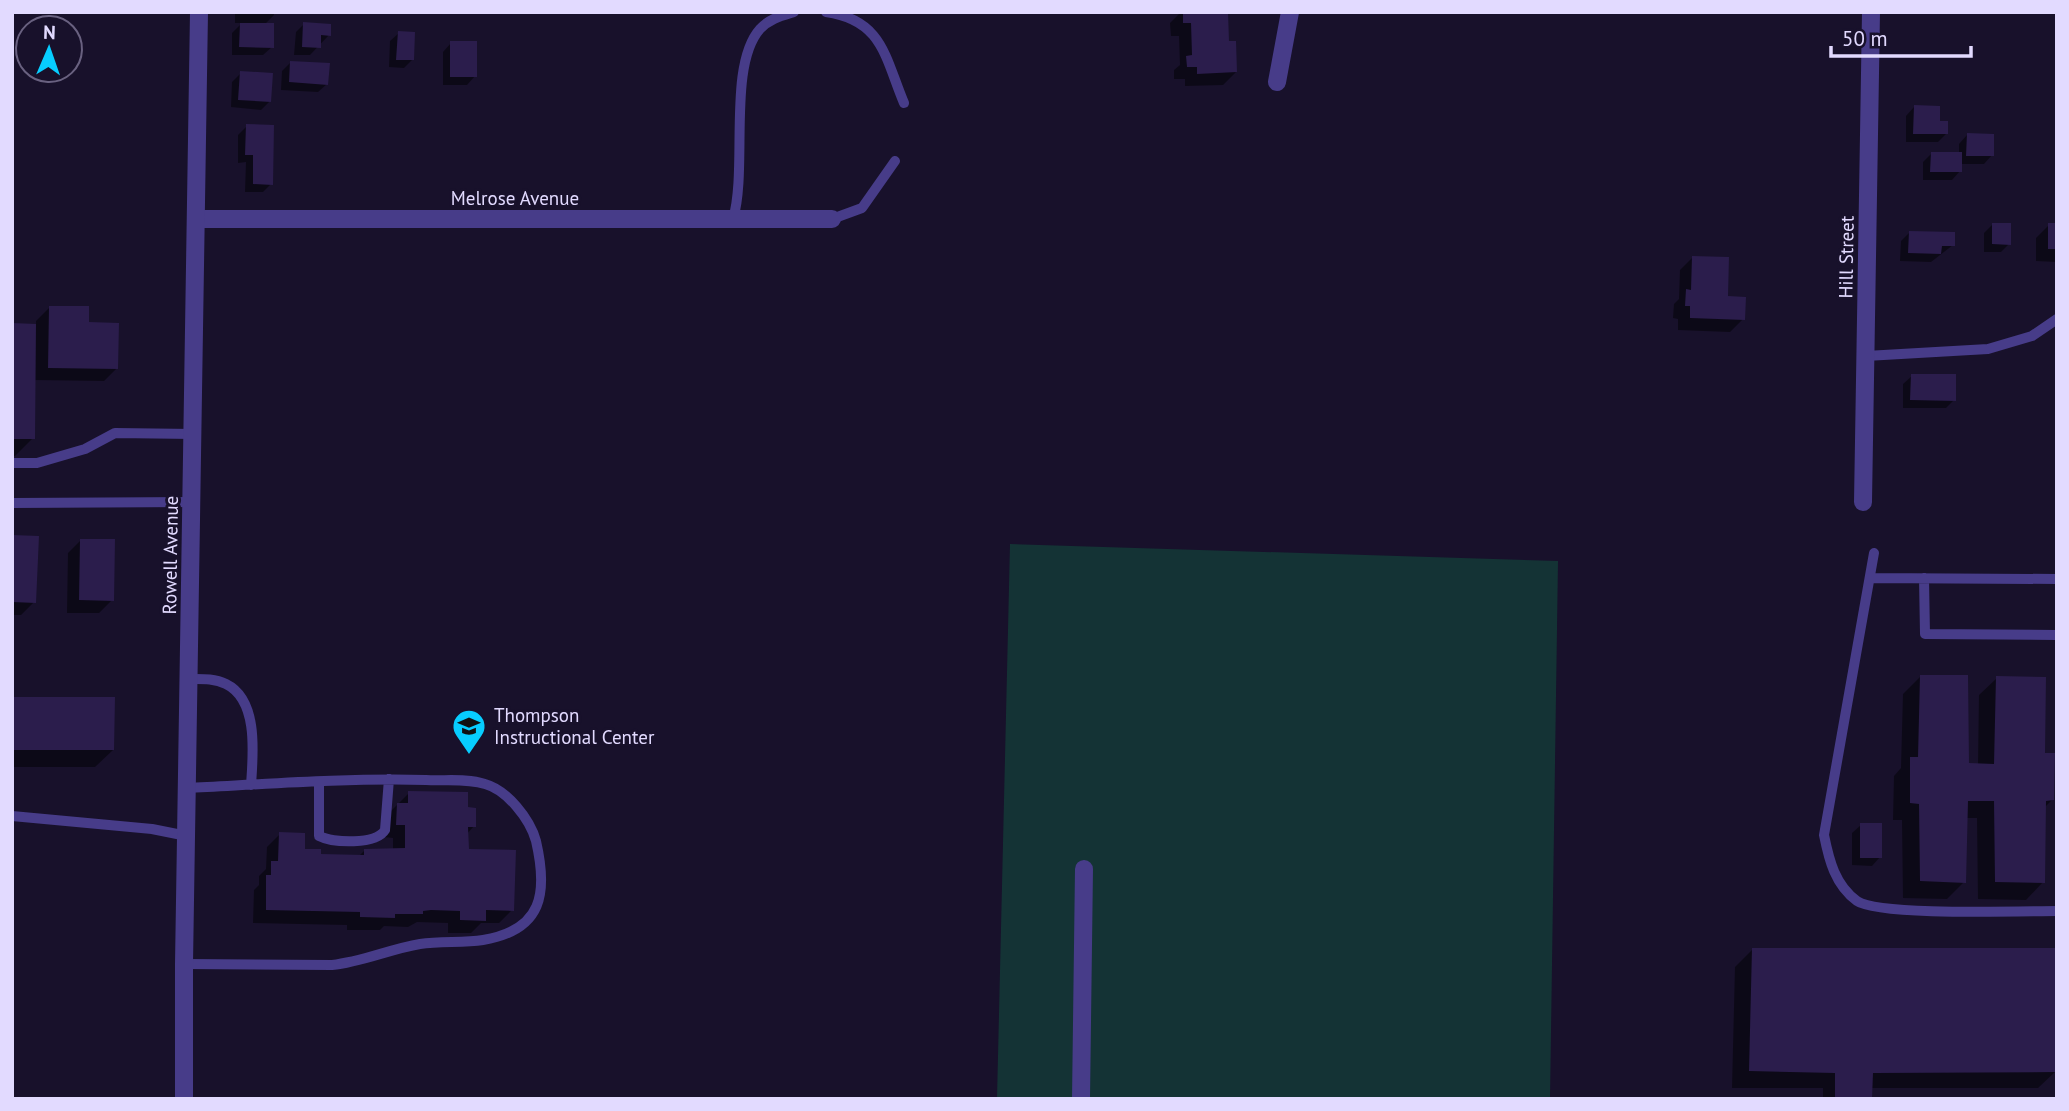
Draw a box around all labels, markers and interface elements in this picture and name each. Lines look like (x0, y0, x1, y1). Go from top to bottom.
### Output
north arrow (14, 14, 84, 84)
scale bar (1831, 14, 1971, 58)
text: N (43, 20, 56, 44)
text: 50 m (1842, 25, 1888, 52)
street label: Melrose Avenue (451, 186, 579, 210)
street label: Hill Street (1833, 215, 1859, 298)
street label: Rowell Avenue (157, 495, 183, 615)
place label: Thompson Instructional Center (494, 703, 655, 749)
school or university icon: Thompson Instructional Center (450, 707, 488, 756)

